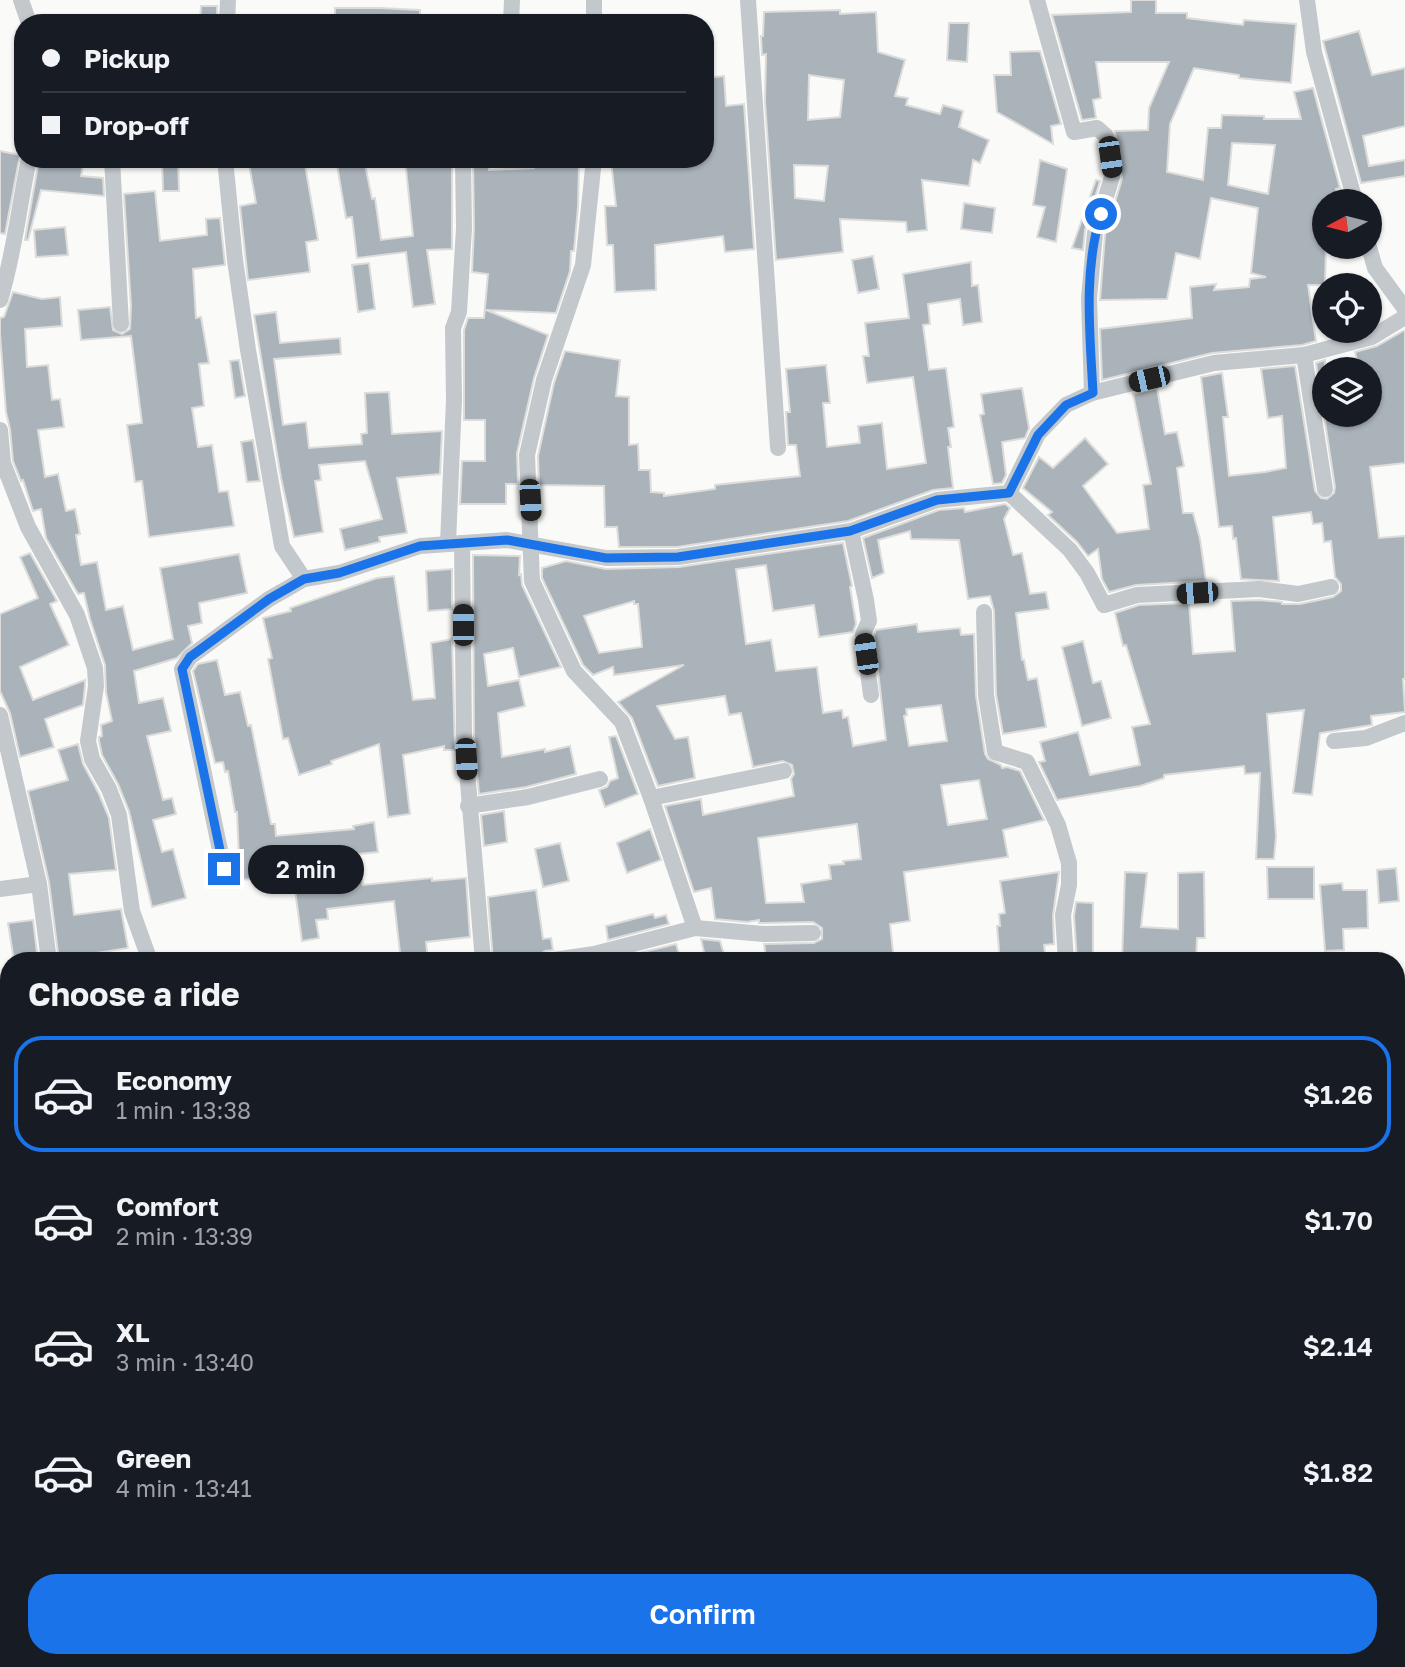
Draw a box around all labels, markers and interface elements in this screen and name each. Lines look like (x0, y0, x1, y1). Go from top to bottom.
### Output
text: Pickup (84, 43, 170, 74)
text: Drop-off (84, 110, 189, 141)
car (1097, 135, 1124, 179)
north arrow (1312, 189, 1382, 259)
map controls (1312, 189, 1382, 427)
route start (1085, 198, 1117, 230)
button: locate (1312, 273, 1382, 343)
button: layers (1312, 357, 1382, 427)
car (1127, 364, 1172, 394)
car (519, 478, 542, 522)
car (1176, 581, 1219, 605)
car (453, 604, 474, 646)
car (853, 632, 880, 676)
car (455, 737, 478, 781)
callout: 2 min (248, 844, 364, 894)
route end (208, 853, 240, 885)
text: 2 min (276, 855, 336, 883)
text: Choose a ride (28, 975, 240, 1013)
icon: car (32, 1063, 95, 1126)
text: Economy (116, 1065, 232, 1096)
text: $1.26 (1303, 1079, 1373, 1110)
text: 1 min · 13:38 (116, 1096, 251, 1124)
icon: car (32, 1189, 95, 1252)
text: Comfort (116, 1191, 219, 1222)
text: $1.70 (1304, 1205, 1373, 1236)
text: 2 min · 13:39 (116, 1222, 253, 1250)
icon: car (32, 1315, 95, 1378)
text: XL (116, 1317, 150, 1348)
text: $2.14 (1303, 1331, 1373, 1362)
text: 3 min · 13:40 (116, 1348, 254, 1376)
icon: car (32, 1441, 95, 1504)
text: Green (116, 1443, 191, 1474)
text: $1.82 (1303, 1457, 1373, 1488)
text: 4 min · 13:41 (116, 1474, 252, 1502)
button: Confirm (28, 1574, 1377, 1654)

